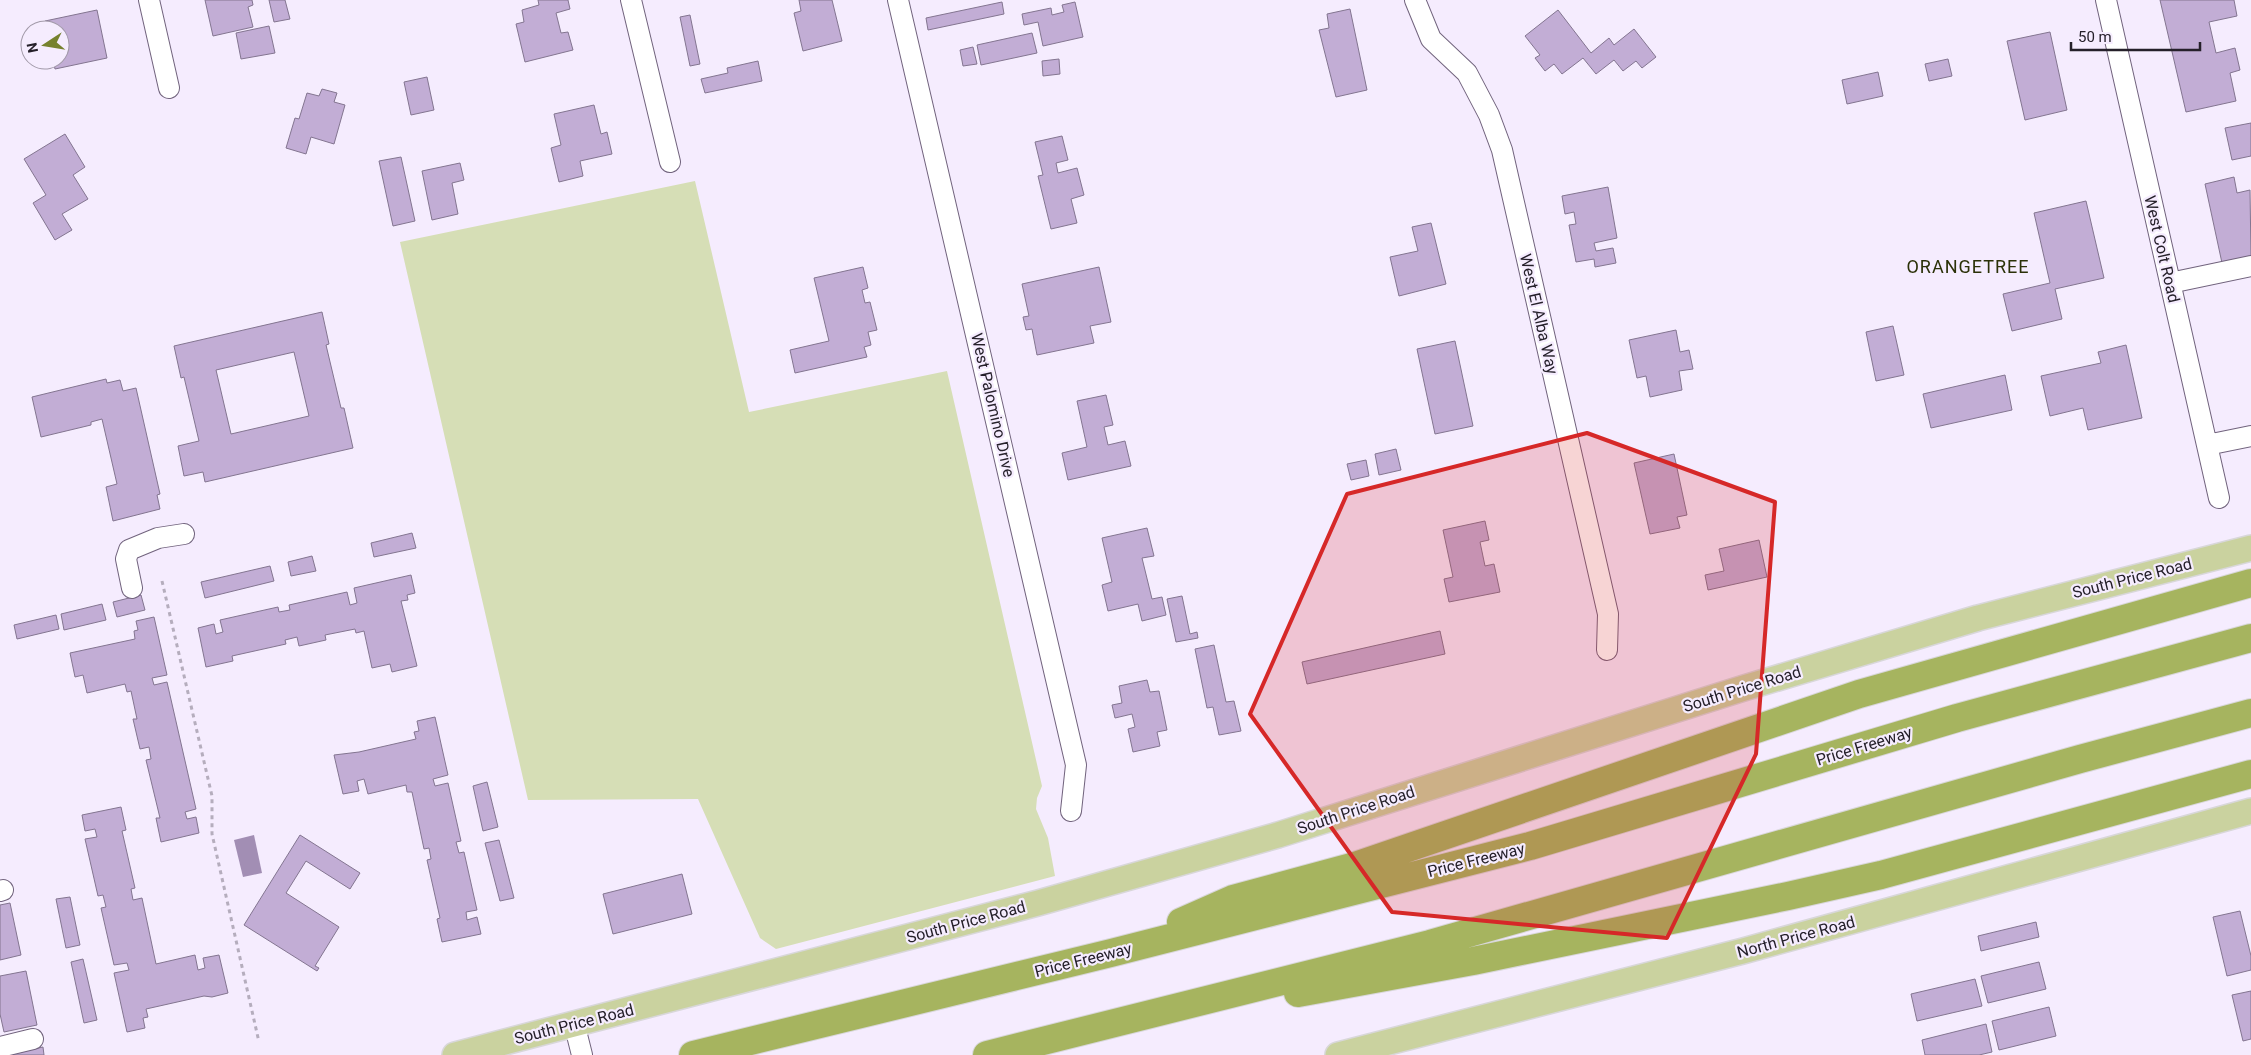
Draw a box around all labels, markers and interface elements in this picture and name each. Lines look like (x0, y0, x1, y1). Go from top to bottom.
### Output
north arrow (20, 20, 70, 70)
scale bar (2071, 20, 2200, 52)
text: 50 m (2078, 28, 2112, 46)
text: N (23, 41, 41, 54)
street label: West Colt Road (2140, 194, 2184, 304)
street label: West El Alba Way (1516, 252, 1562, 376)
district label: ORANGETREE (1906, 256, 2030, 277)
street label: West Palomino Drive (967, 331, 1019, 479)
street label: South Price Road (2070, 554, 2194, 602)
street label: South Price Road (1681, 662, 1803, 716)
street label: Price Freeway (1814, 722, 1915, 770)
street label: South Price Road (1295, 782, 1417, 838)
street label: Price Freeway (1426, 839, 1527, 881)
street label: South Price Road (904, 897, 1028, 947)
street label: North Price Road (1735, 912, 1857, 962)
street label: Price Freeway (1033, 939, 1134, 981)
street label: South Price Road (512, 1000, 636, 1048)

